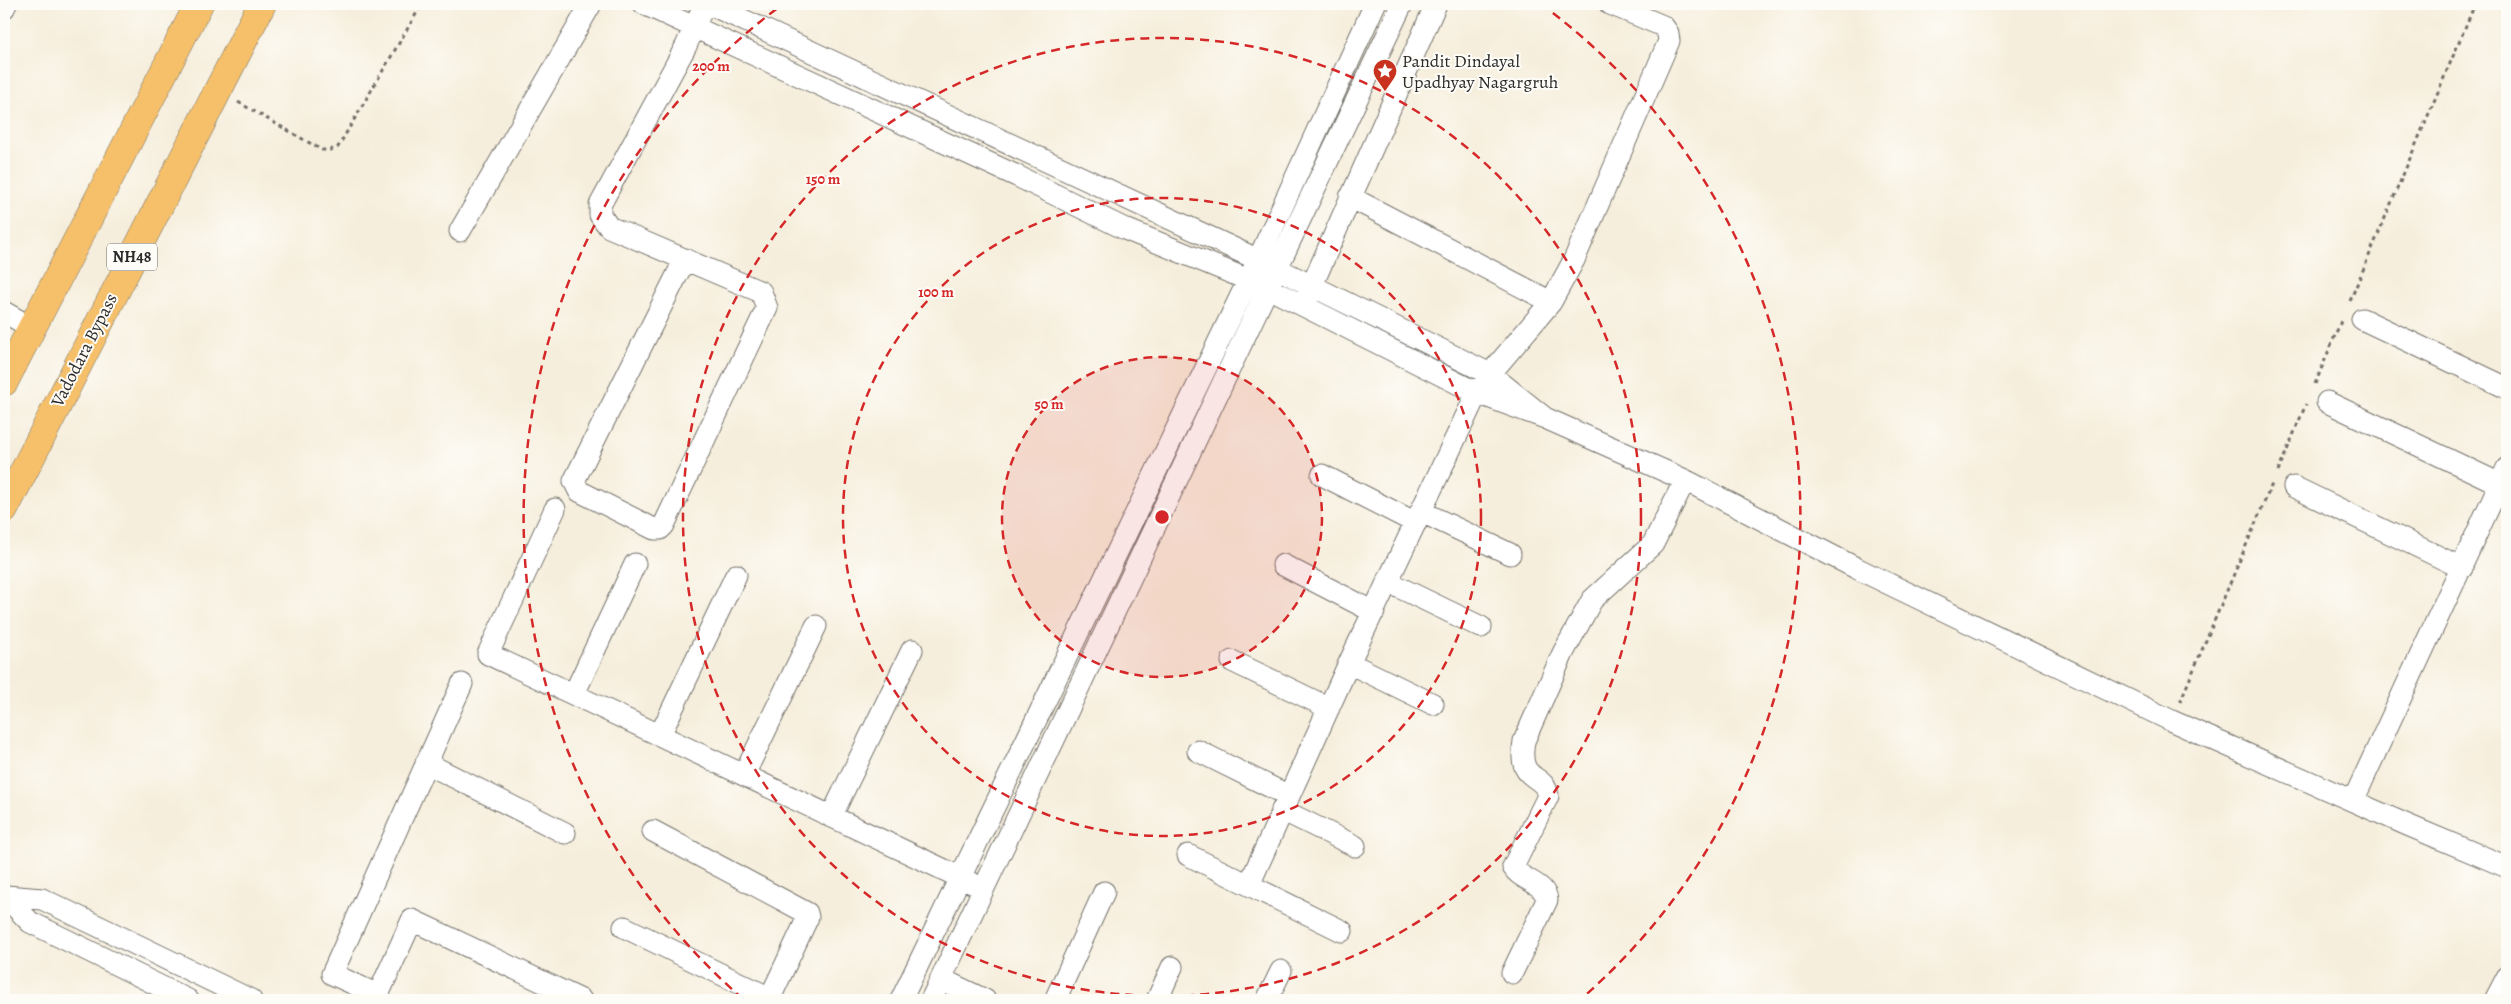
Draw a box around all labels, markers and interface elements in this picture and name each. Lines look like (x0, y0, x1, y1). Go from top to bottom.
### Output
place label: Pandit Dindayal Upadhyay Nagargruh (1402, 49, 1559, 94)
text: 200 m (692, 56, 730, 76)
place icon: Pandit Dindayal Upadhyay Nagargruh (1372, 58, 1398, 92)
text: 150 m (806, 169, 841, 189)
road number: NH48 (107, 243, 157, 270)
text: 100 m (918, 282, 954, 302)
street label: Vadodara Bypass (45, 289, 123, 412)
text: 50 m (1034, 394, 1064, 414)
centre of rings (1153, 508, 1171, 526)

